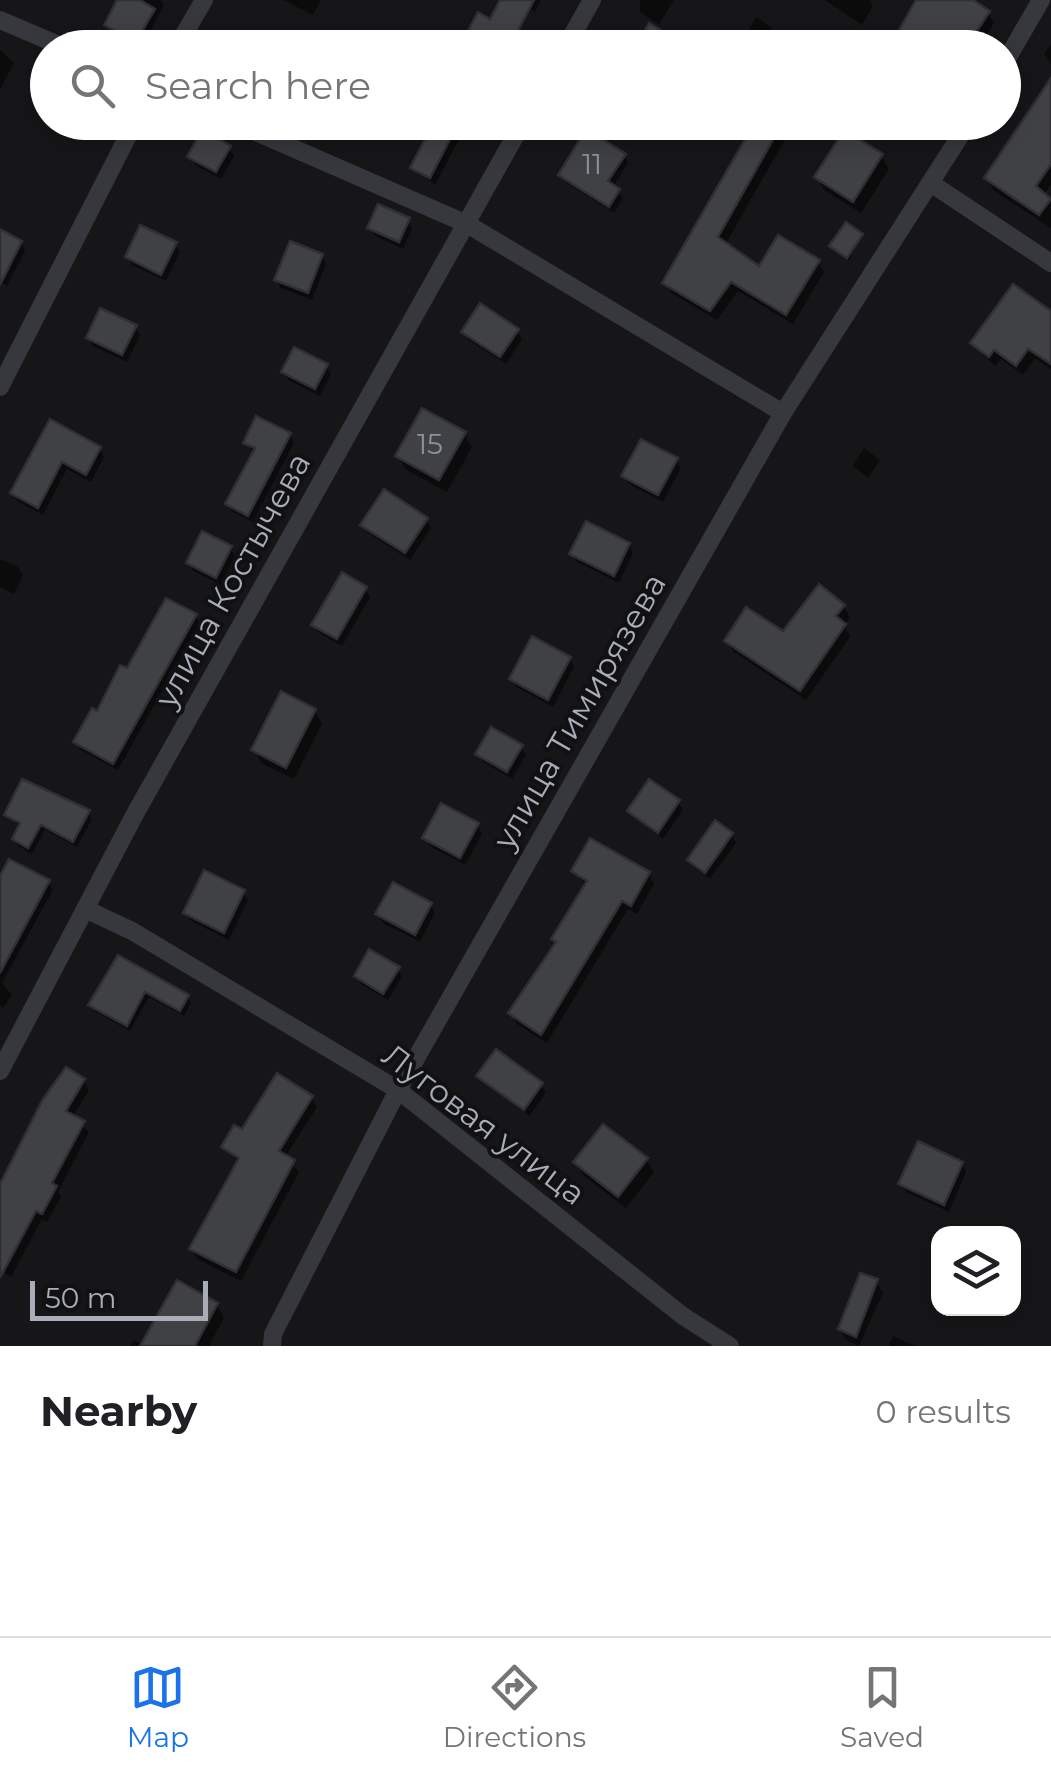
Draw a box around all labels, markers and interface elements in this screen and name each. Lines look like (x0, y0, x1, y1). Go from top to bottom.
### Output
search box (30, 30, 1021, 140)
icon: search (65, 58, 120, 113)
text: Search here (145, 62, 371, 109)
house number: 11 (582, 147, 602, 181)
house number: 15 (417, 427, 443, 461)
street label: улица Костычева (145, 446, 318, 715)
street label: улица Тимирязева (484, 566, 674, 857)
street label: Луговая улица (375, 1035, 593, 1213)
map controls (931, 1226, 1021, 1316)
button: layers (931, 1226, 1021, 1316)
scale bar (30, 1276, 208, 1320)
text: 50 m (45, 1281, 116, 1315)
text: Nearby (40, 1385, 197, 1437)
text: 0 results (876, 1392, 1011, 1431)
tab: Map (127, 1660, 189, 1754)
tab: Directions (443, 1660, 586, 1754)
tab: Saved (840, 1660, 924, 1754)

